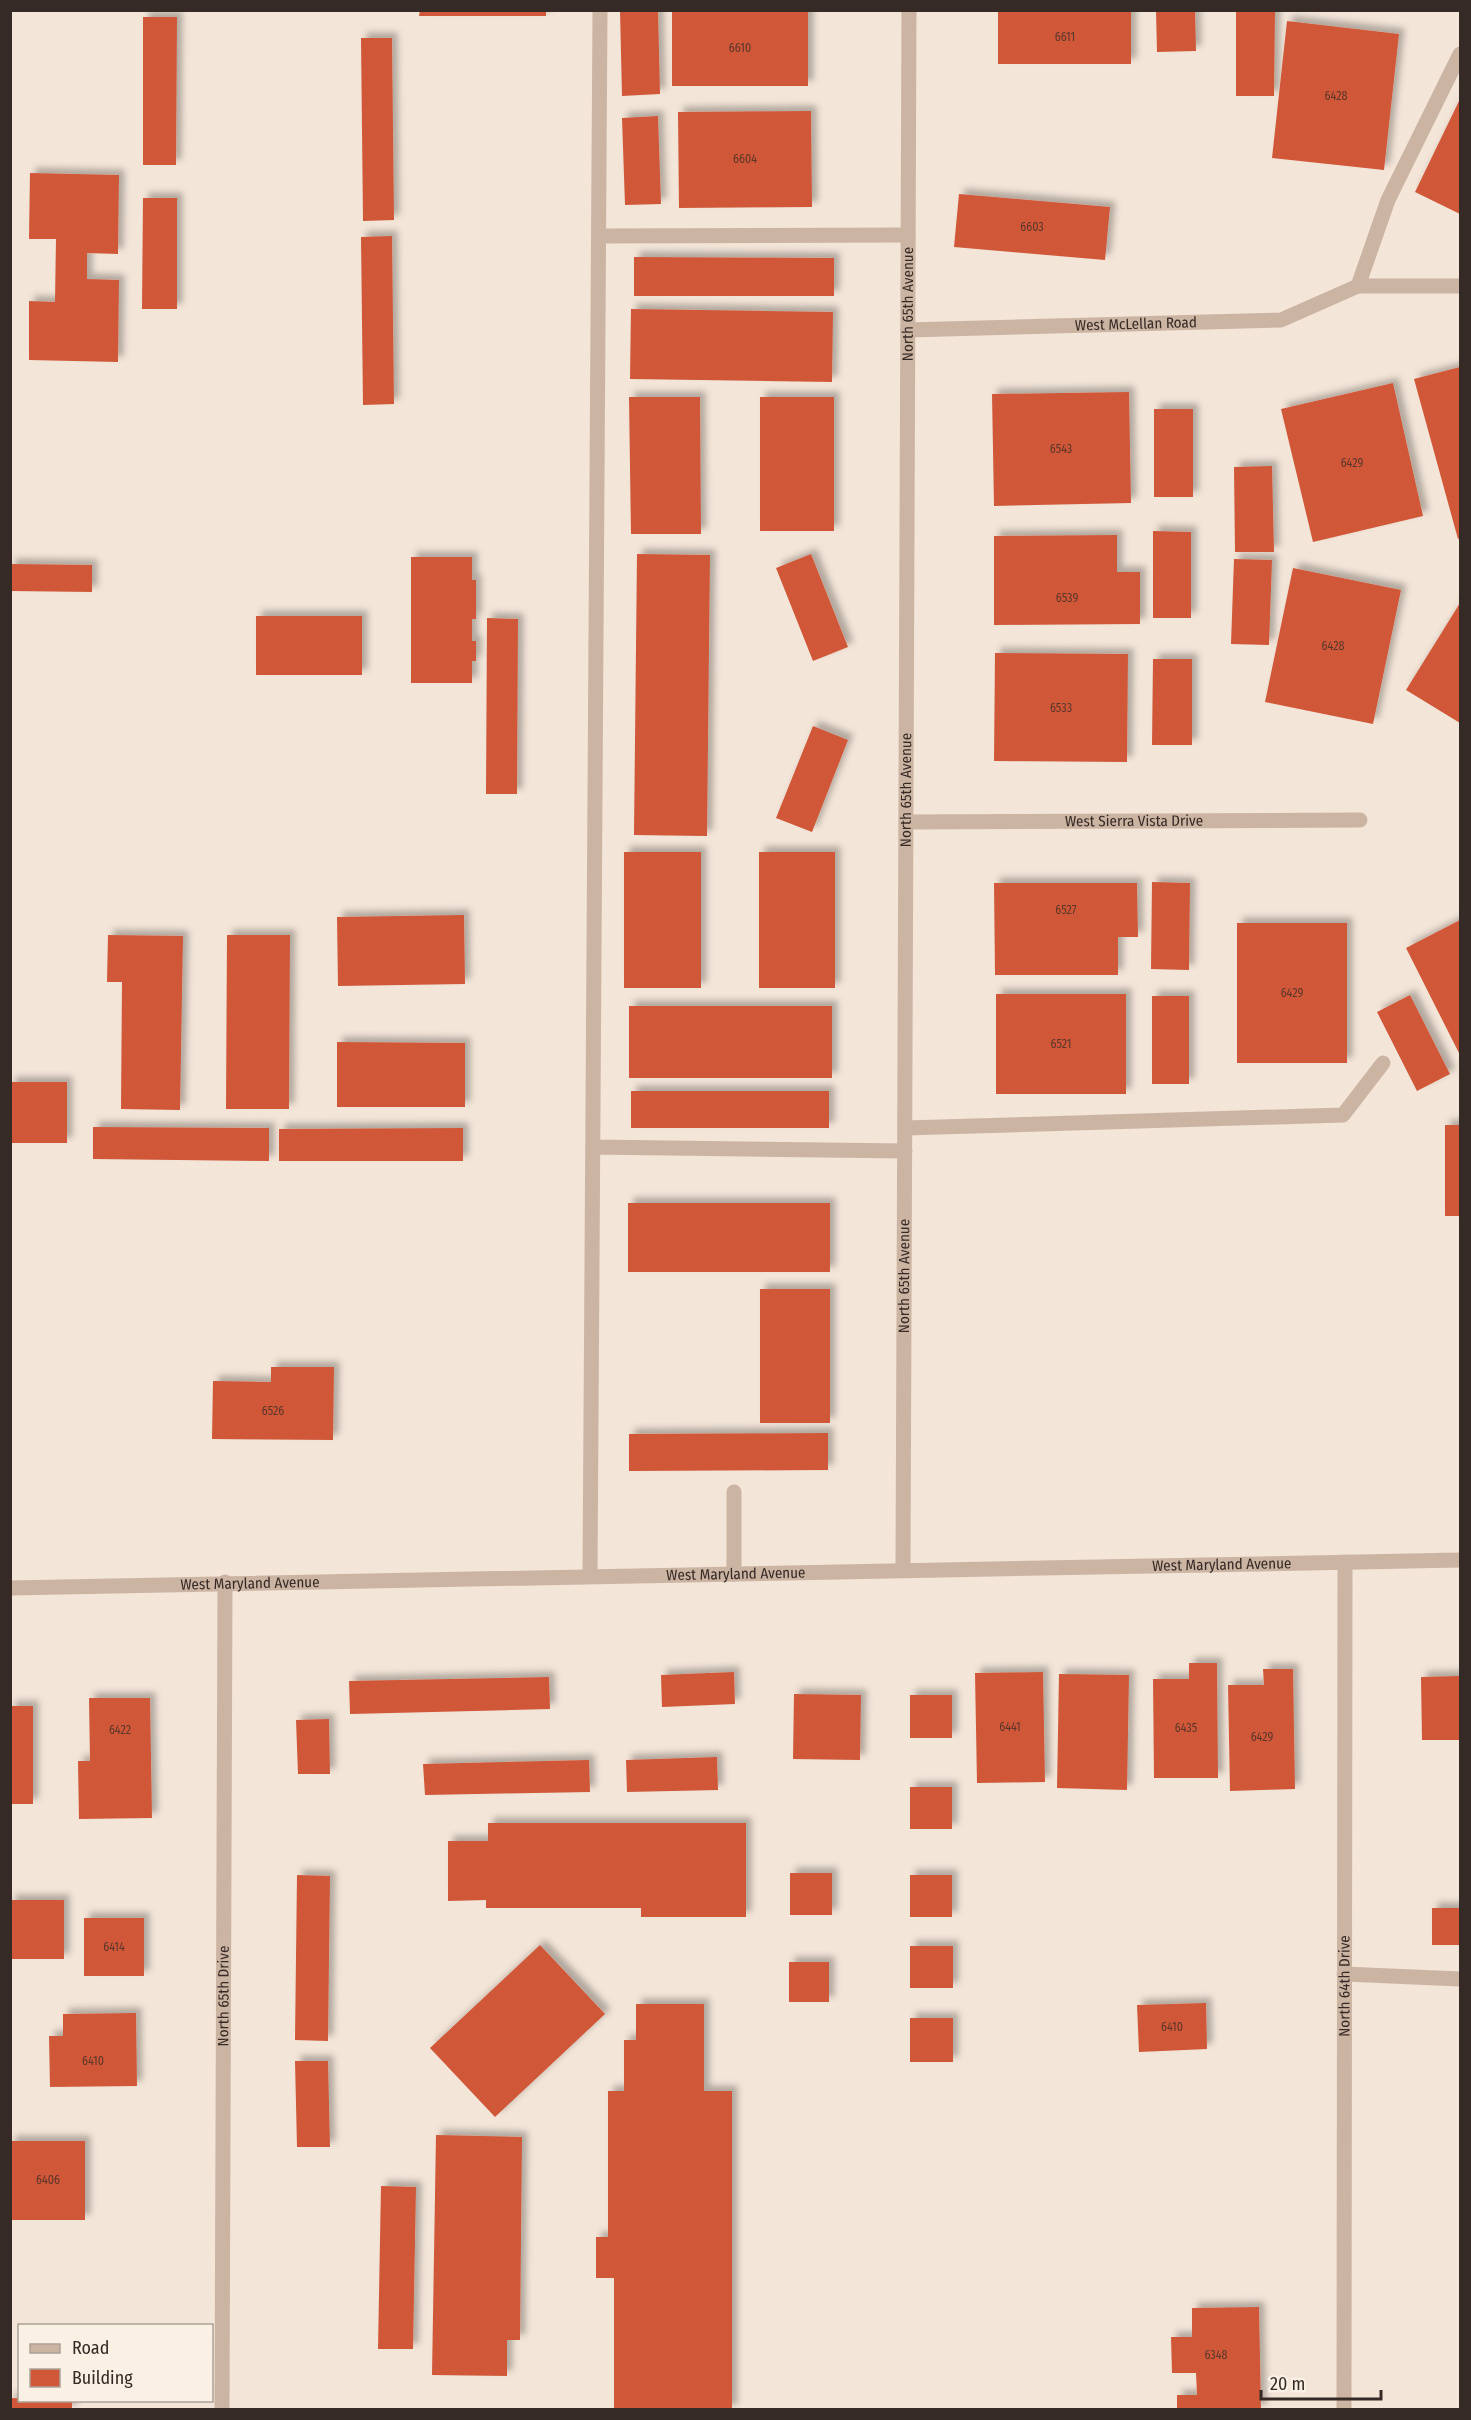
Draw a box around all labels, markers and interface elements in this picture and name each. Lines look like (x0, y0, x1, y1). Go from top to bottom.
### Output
house number: 6611 (1055, 30, 1075, 44)
house number: 6610 (729, 41, 751, 55)
house number: 6428 (1325, 89, 1347, 103)
house number: 6604 (733, 152, 757, 166)
house number: 6603 (1020, 220, 1044, 234)
street label: North 65th Avenue (899, 247, 917, 361)
street label: West McLellan Road (1075, 313, 1197, 335)
house number: 6543 (1050, 442, 1072, 456)
house number: 6429 (1341, 456, 1363, 470)
house number: 6539 (1056, 591, 1078, 605)
house number: 6428 (1322, 639, 1344, 653)
house number: 6533 (1050, 701, 1072, 715)
street label: North 65th Avenue (897, 733, 915, 847)
street label: West Sierra Vista Drive (1065, 812, 1203, 830)
house number: 6527 (1055, 903, 1077, 917)
house number: 6429 (1281, 986, 1303, 1000)
house number: 6521 (1051, 1037, 1072, 1051)
street label: North 65th Avenue (895, 1219, 913, 1333)
house number: 6526 (262, 1404, 284, 1418)
street label: West Maryland Avenue (1152, 1554, 1292, 1575)
street label: West Maryland Avenue (666, 1564, 806, 1584)
street label: West Maryland Avenue (180, 1573, 320, 1594)
house number: 6441 (999, 1720, 1021, 1734)
house number: 6435 (1175, 1721, 1198, 1735)
house number: 6422 (109, 1723, 131, 1737)
house number: 6429 (1251, 1730, 1273, 1744)
street label: North 64th Drive (1335, 1935, 1354, 2037)
house number: 6414 (103, 1940, 125, 1954)
street label: North 65th Drive (214, 1946, 233, 2046)
house number: 6410 (1161, 2020, 1183, 2034)
house number: 6410 (82, 2054, 104, 2068)
house number: 6406 (36, 2173, 60, 2187)
legend (18, 2324, 213, 2402)
text: Road (72, 2337, 109, 2359)
house number: 6348 (1204, 2348, 1228, 2362)
scale bar (1261, 2363, 1381, 2401)
text: Building (72, 2367, 133, 2389)
text: 20 m (1270, 2373, 1305, 2395)

